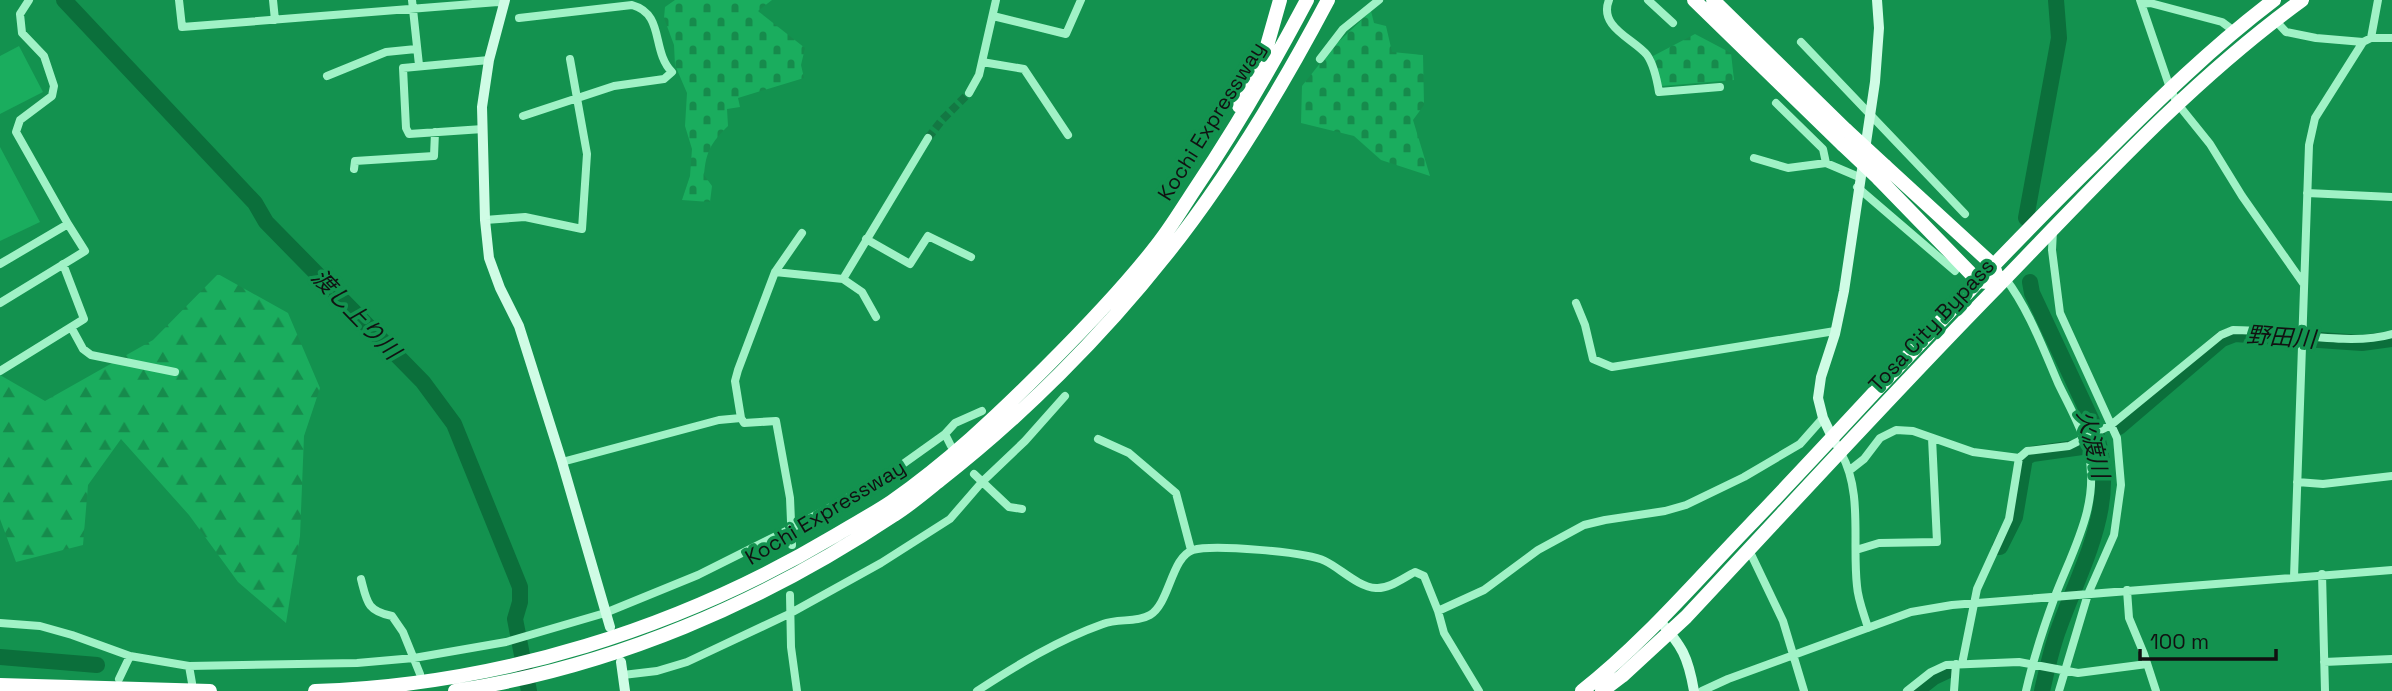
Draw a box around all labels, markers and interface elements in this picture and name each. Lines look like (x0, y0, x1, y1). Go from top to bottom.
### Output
street label: Kochi Expressway (1151, 37, 1271, 205)
street label: Tosa City Bypass (1862, 253, 2000, 397)
water label: 渡し上り川 (305, 262, 409, 368)
water label: 野田川 (2246, 320, 2319, 355)
water label: 火渡川 (2070, 407, 2117, 484)
street label: Kochi Expressway (740, 453, 910, 571)
scale bar (2140, 618, 2276, 662)
text: 100 m (2150, 628, 2209, 655)

